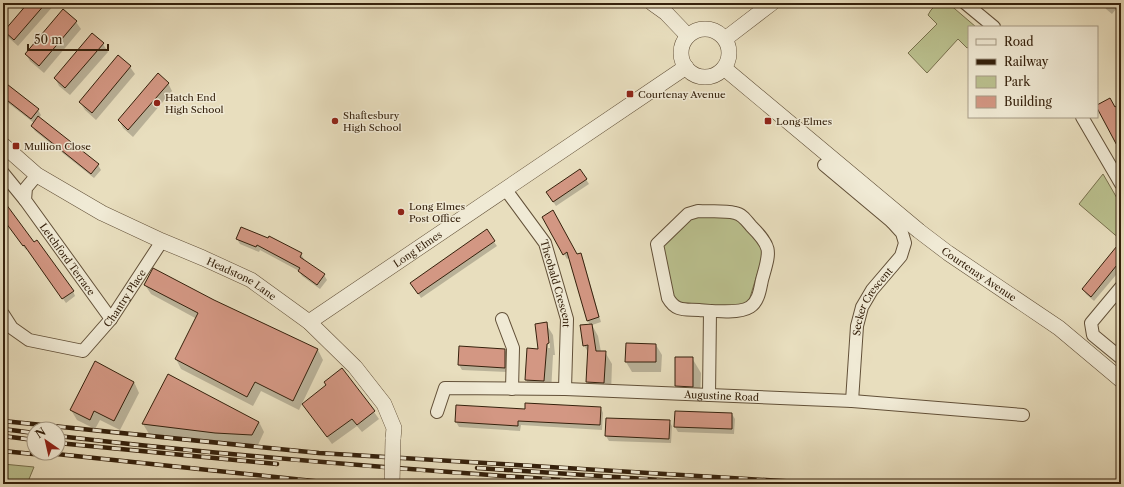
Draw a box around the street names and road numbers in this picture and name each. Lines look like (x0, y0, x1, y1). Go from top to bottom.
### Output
street label: Letchford Terrace (37, 221, 98, 298)
street label: Long Elmes (391, 228, 445, 270)
street label: Theobald Crescent (537, 238, 573, 328)
street label: Courtenay Avenue (939, 244, 1019, 305)
street label: Headstone Lane (205, 255, 279, 303)
street label: Secker Crescent (850, 264, 896, 336)
street label: Chantry Place (101, 267, 149, 330)
street label: Augustine Road (683, 388, 759, 404)

